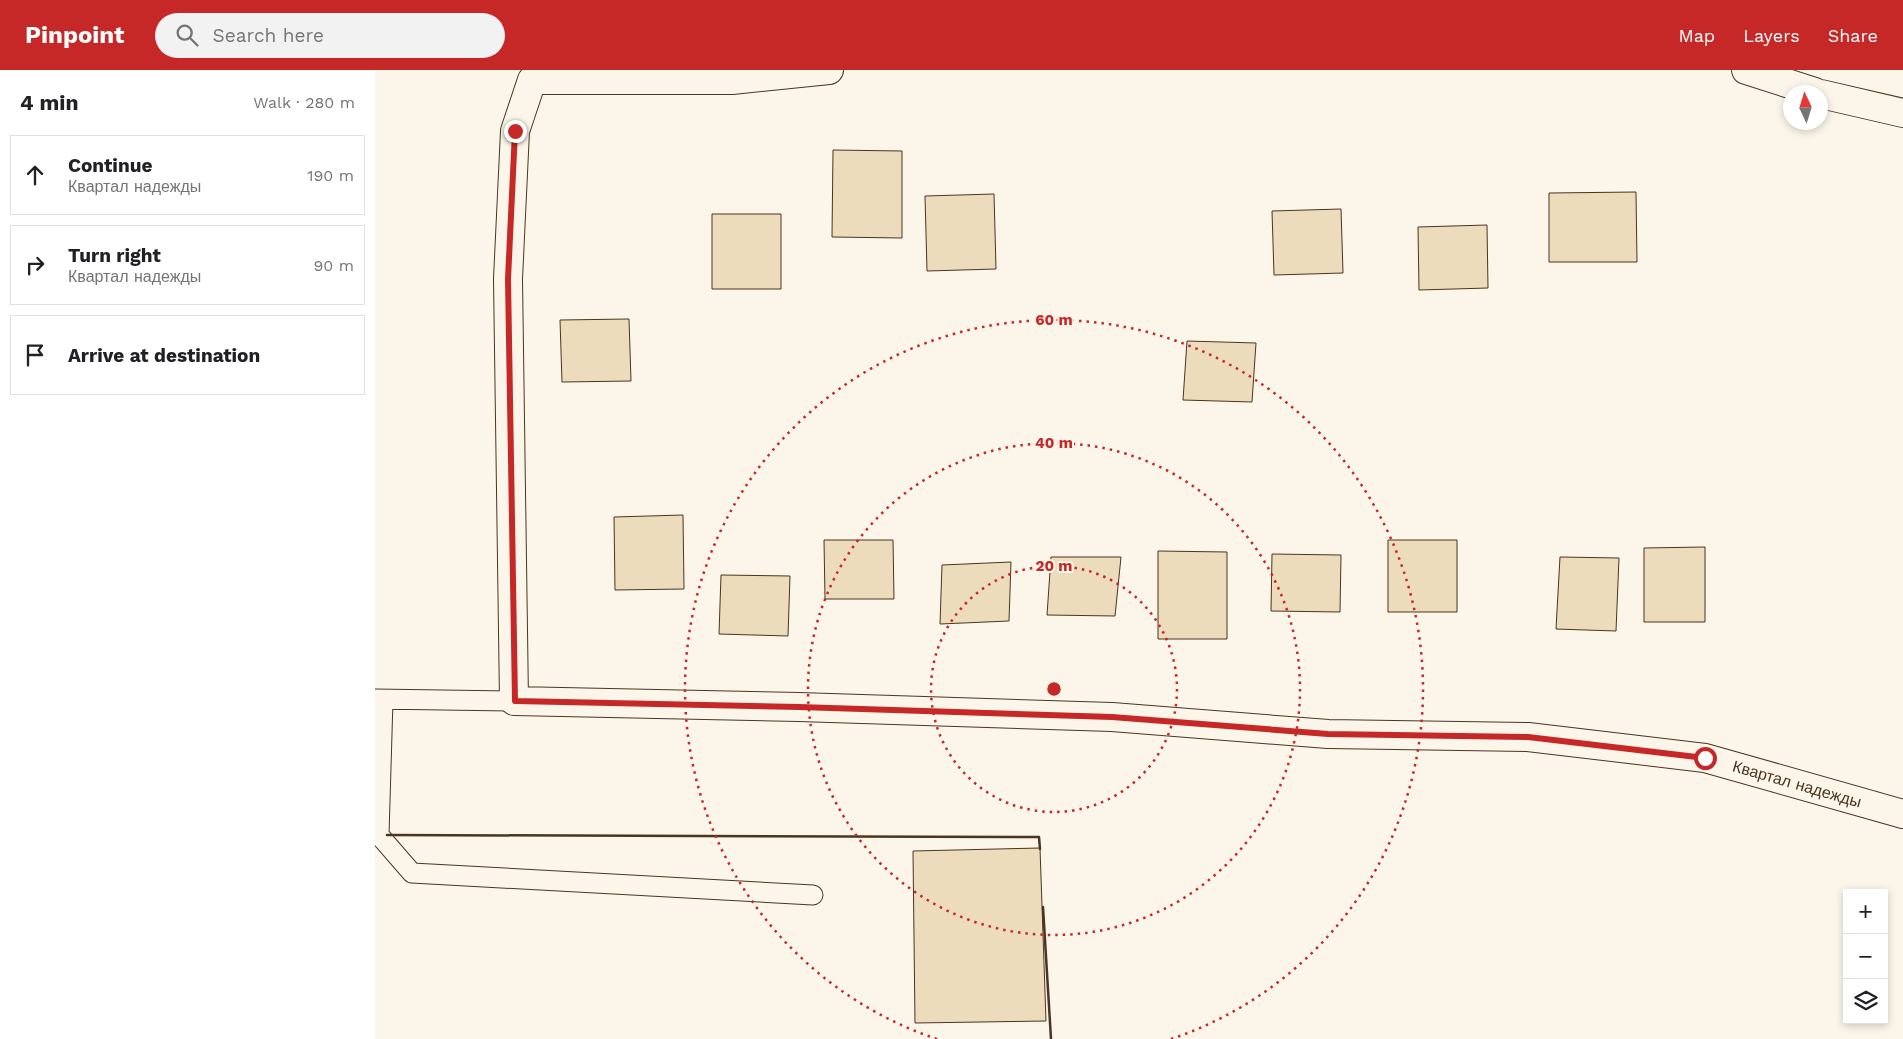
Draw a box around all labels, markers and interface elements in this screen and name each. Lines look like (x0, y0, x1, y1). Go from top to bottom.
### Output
search box (155, 13, 505, 58)
text: Pinpoint (25, 21, 125, 49)
icon: search (173, 21, 201, 49)
text: Search here (213, 24, 324, 47)
text: Map (1678, 25, 1715, 46)
text: Layers (1743, 25, 1800, 46)
text: Share (1828, 25, 1878, 46)
north arrow (1783, 85, 1828, 130)
text: 4 min (20, 90, 78, 115)
text: Walk · 280 m (253, 93, 355, 112)
route end (504, 120, 527, 143)
text: Continue (68, 154, 152, 177)
icon: ahead (21, 161, 49, 189)
text: 190 m (307, 166, 354, 185)
text: Квартал надежды (68, 177, 201, 196)
text: Turn right (68, 244, 161, 267)
icon: right (21, 251, 49, 279)
text: 90 m (313, 256, 354, 275)
text: Квартал надежды (68, 267, 201, 286)
text: 60 m (1035, 311, 1073, 329)
icon: arrive (21, 341, 49, 369)
text: Arrive at destination (68, 344, 260, 367)
text: 40 m (1035, 434, 1073, 452)
text: 20 m (1035, 557, 1073, 575)
centre of rings (1045, 680, 1063, 698)
route start (1694, 747, 1717, 770)
street label: Квартал надежды (1730, 757, 1864, 811)
map controls (1843, 889, 1888, 1024)
button: + (1843, 889, 1888, 934)
button: − (1843, 934, 1888, 979)
button: layers (1843, 979, 1888, 1024)

